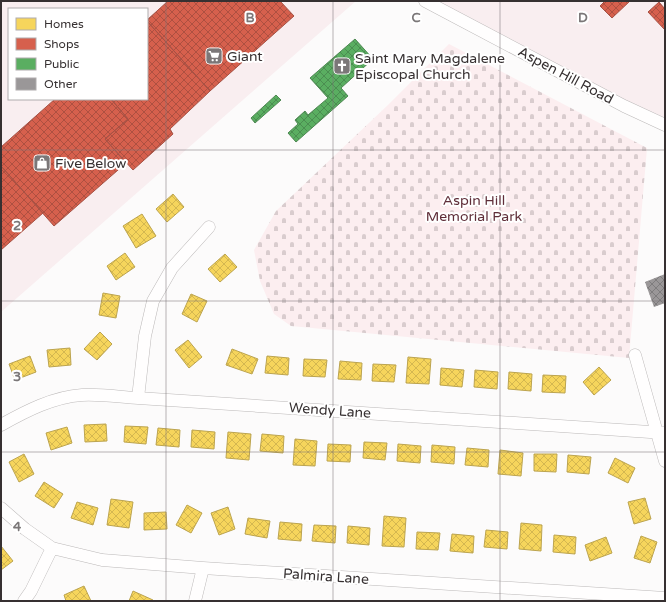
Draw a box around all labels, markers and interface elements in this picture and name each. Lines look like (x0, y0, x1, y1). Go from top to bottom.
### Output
legend (8, 8, 148, 100)
text: B (245, 10, 255, 26)
text: C (411, 10, 421, 26)
text: D (578, 10, 588, 26)
text: Homes (44, 17, 84, 31)
text: Shops (44, 37, 79, 51)
street label: Aspen Hill Road (515, 43, 616, 108)
supermarket icon: Giant (204, 46, 224, 66)
place label: Giant (227, 48, 263, 65)
place label: Saint Mary Magdalene Episcopal Church (355, 50, 505, 83)
church icon: Saint Mary Magdalene Episcopal Church (332, 56, 352, 76)
text: Public (44, 57, 79, 71)
text: Other (44, 77, 77, 91)
shop icon: Five Below (32, 153, 52, 173)
place label: Five Below (55, 155, 126, 172)
park label: Aspin Hill Memorial Park (426, 192, 523, 225)
text: 2 (13, 218, 21, 234)
text: 3 (13, 369, 21, 385)
street label: Wendy Lane (288, 399, 372, 422)
text: 4 (13, 519, 22, 535)
street label: Palmira Lane (282, 565, 370, 588)

